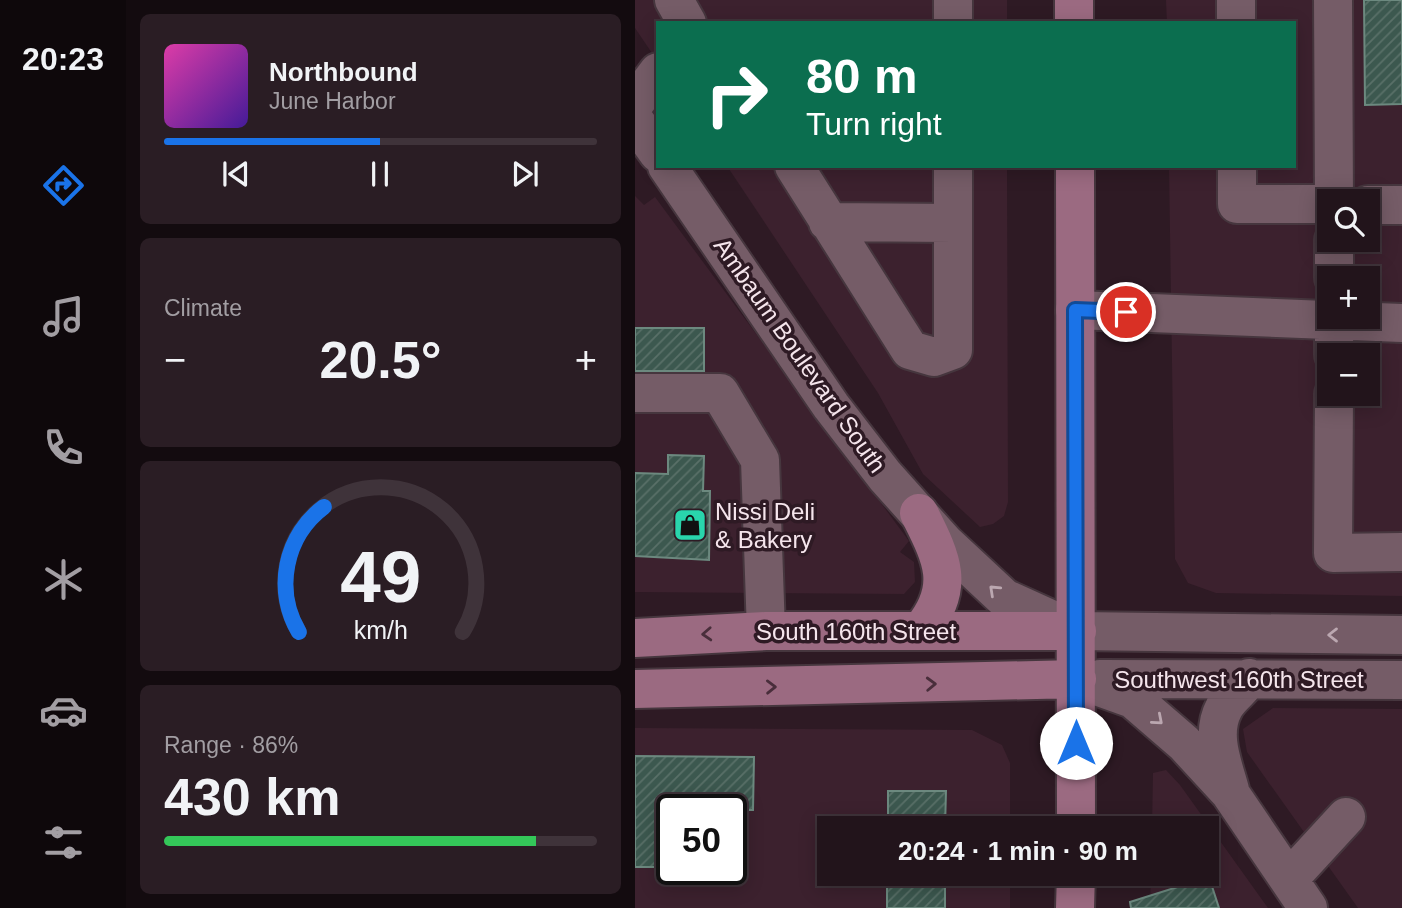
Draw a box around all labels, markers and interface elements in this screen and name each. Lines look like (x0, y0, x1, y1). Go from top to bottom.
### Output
text: 20:23 (22, 41, 104, 77)
icon: right (691, 49, 782, 140)
text: 80 m (806, 49, 918, 103)
text: Northbound (269, 57, 418, 87)
text: June Harbor (269, 88, 396, 114)
text: Turn right (806, 106, 942, 142)
icon: previous (217, 155, 255, 193)
icon: pause (361, 155, 399, 193)
icon: next (506, 155, 544, 193)
icon: directions (39, 161, 88, 210)
map controls (1317, 189, 1380, 406)
button: search (1317, 189, 1380, 252)
street label: Ambaum Boulevard South (709, 233, 891, 477)
button: + (1317, 266, 1380, 329)
pin (1096, 282, 1156, 342)
icon: music (39, 292, 88, 341)
icon: arrive (1107, 293, 1145, 331)
text: Climate (164, 295, 242, 321)
text: 20.5° (319, 331, 442, 389)
text: − (164, 339, 186, 381)
text: + (575, 339, 597, 381)
button: − (1317, 343, 1380, 406)
icon: phone (39, 423, 88, 472)
place label: Nissi Deli & Bakery (715, 498, 815, 553)
shop icon: Nissi Deli & Bakery (671, 506, 709, 544)
text: 49 (340, 536, 421, 617)
icon: climate (39, 555, 88, 604)
one-way arrow (990, 585, 1003, 598)
text: km/h (353, 616, 408, 644)
street label: South 160th Street (756, 618, 956, 645)
one-way arrow (701, 626, 712, 641)
one-way arrow (1328, 627, 1338, 643)
street label: Southwest 160th Street (1114, 666, 1364, 693)
one-way arrow (926, 676, 937, 691)
one-way arrow (766, 680, 777, 695)
icon: car (39, 686, 88, 735)
position arrow (1039, 706, 1113, 780)
one-way arrow (1150, 712, 1163, 724)
text: Range · 86% (164, 732, 298, 758)
text: 430 km (164, 768, 340, 826)
speed limit sign: 50 (656, 794, 747, 885)
icon: filters (39, 818, 88, 867)
text: 20:24 · 1 min · 90 m (898, 836, 1138, 866)

